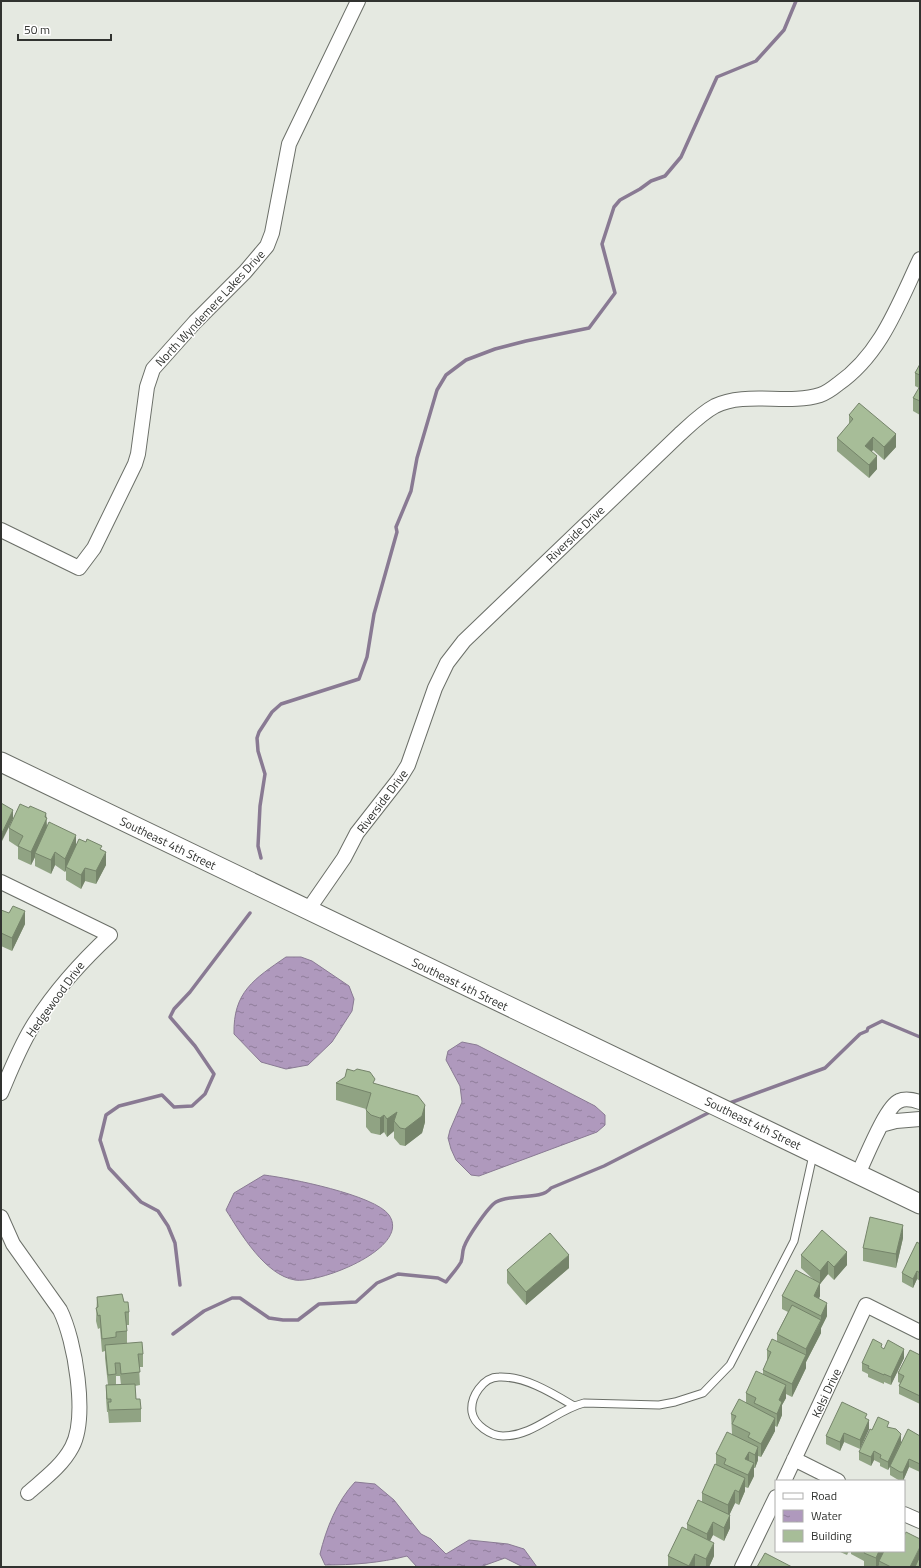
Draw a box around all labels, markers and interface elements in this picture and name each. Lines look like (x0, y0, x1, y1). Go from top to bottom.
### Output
scale bar (18, 16, 111, 42)
text: 50 m (24, 20, 50, 39)
street label: North Wyndemere Lakes Drive (151, 245, 269, 371)
street label: Riverside Drive (541, 501, 609, 567)
street label: Riverside Drive (352, 765, 412, 837)
street label: Southeast 4th Street (117, 811, 220, 875)
street label: Southeast 4th Street (409, 952, 512, 1016)
street label: Hedgewood Drive (21, 957, 89, 1041)
street label: Southeast 4th Street (702, 1091, 805, 1155)
street label: Kelsi Drive (806, 1365, 846, 1421)
legend (775, 1480, 905, 1552)
text: Road (811, 1486, 837, 1505)
text: Water (811, 1506, 842, 1525)
text: Building (811, 1526, 852, 1545)

